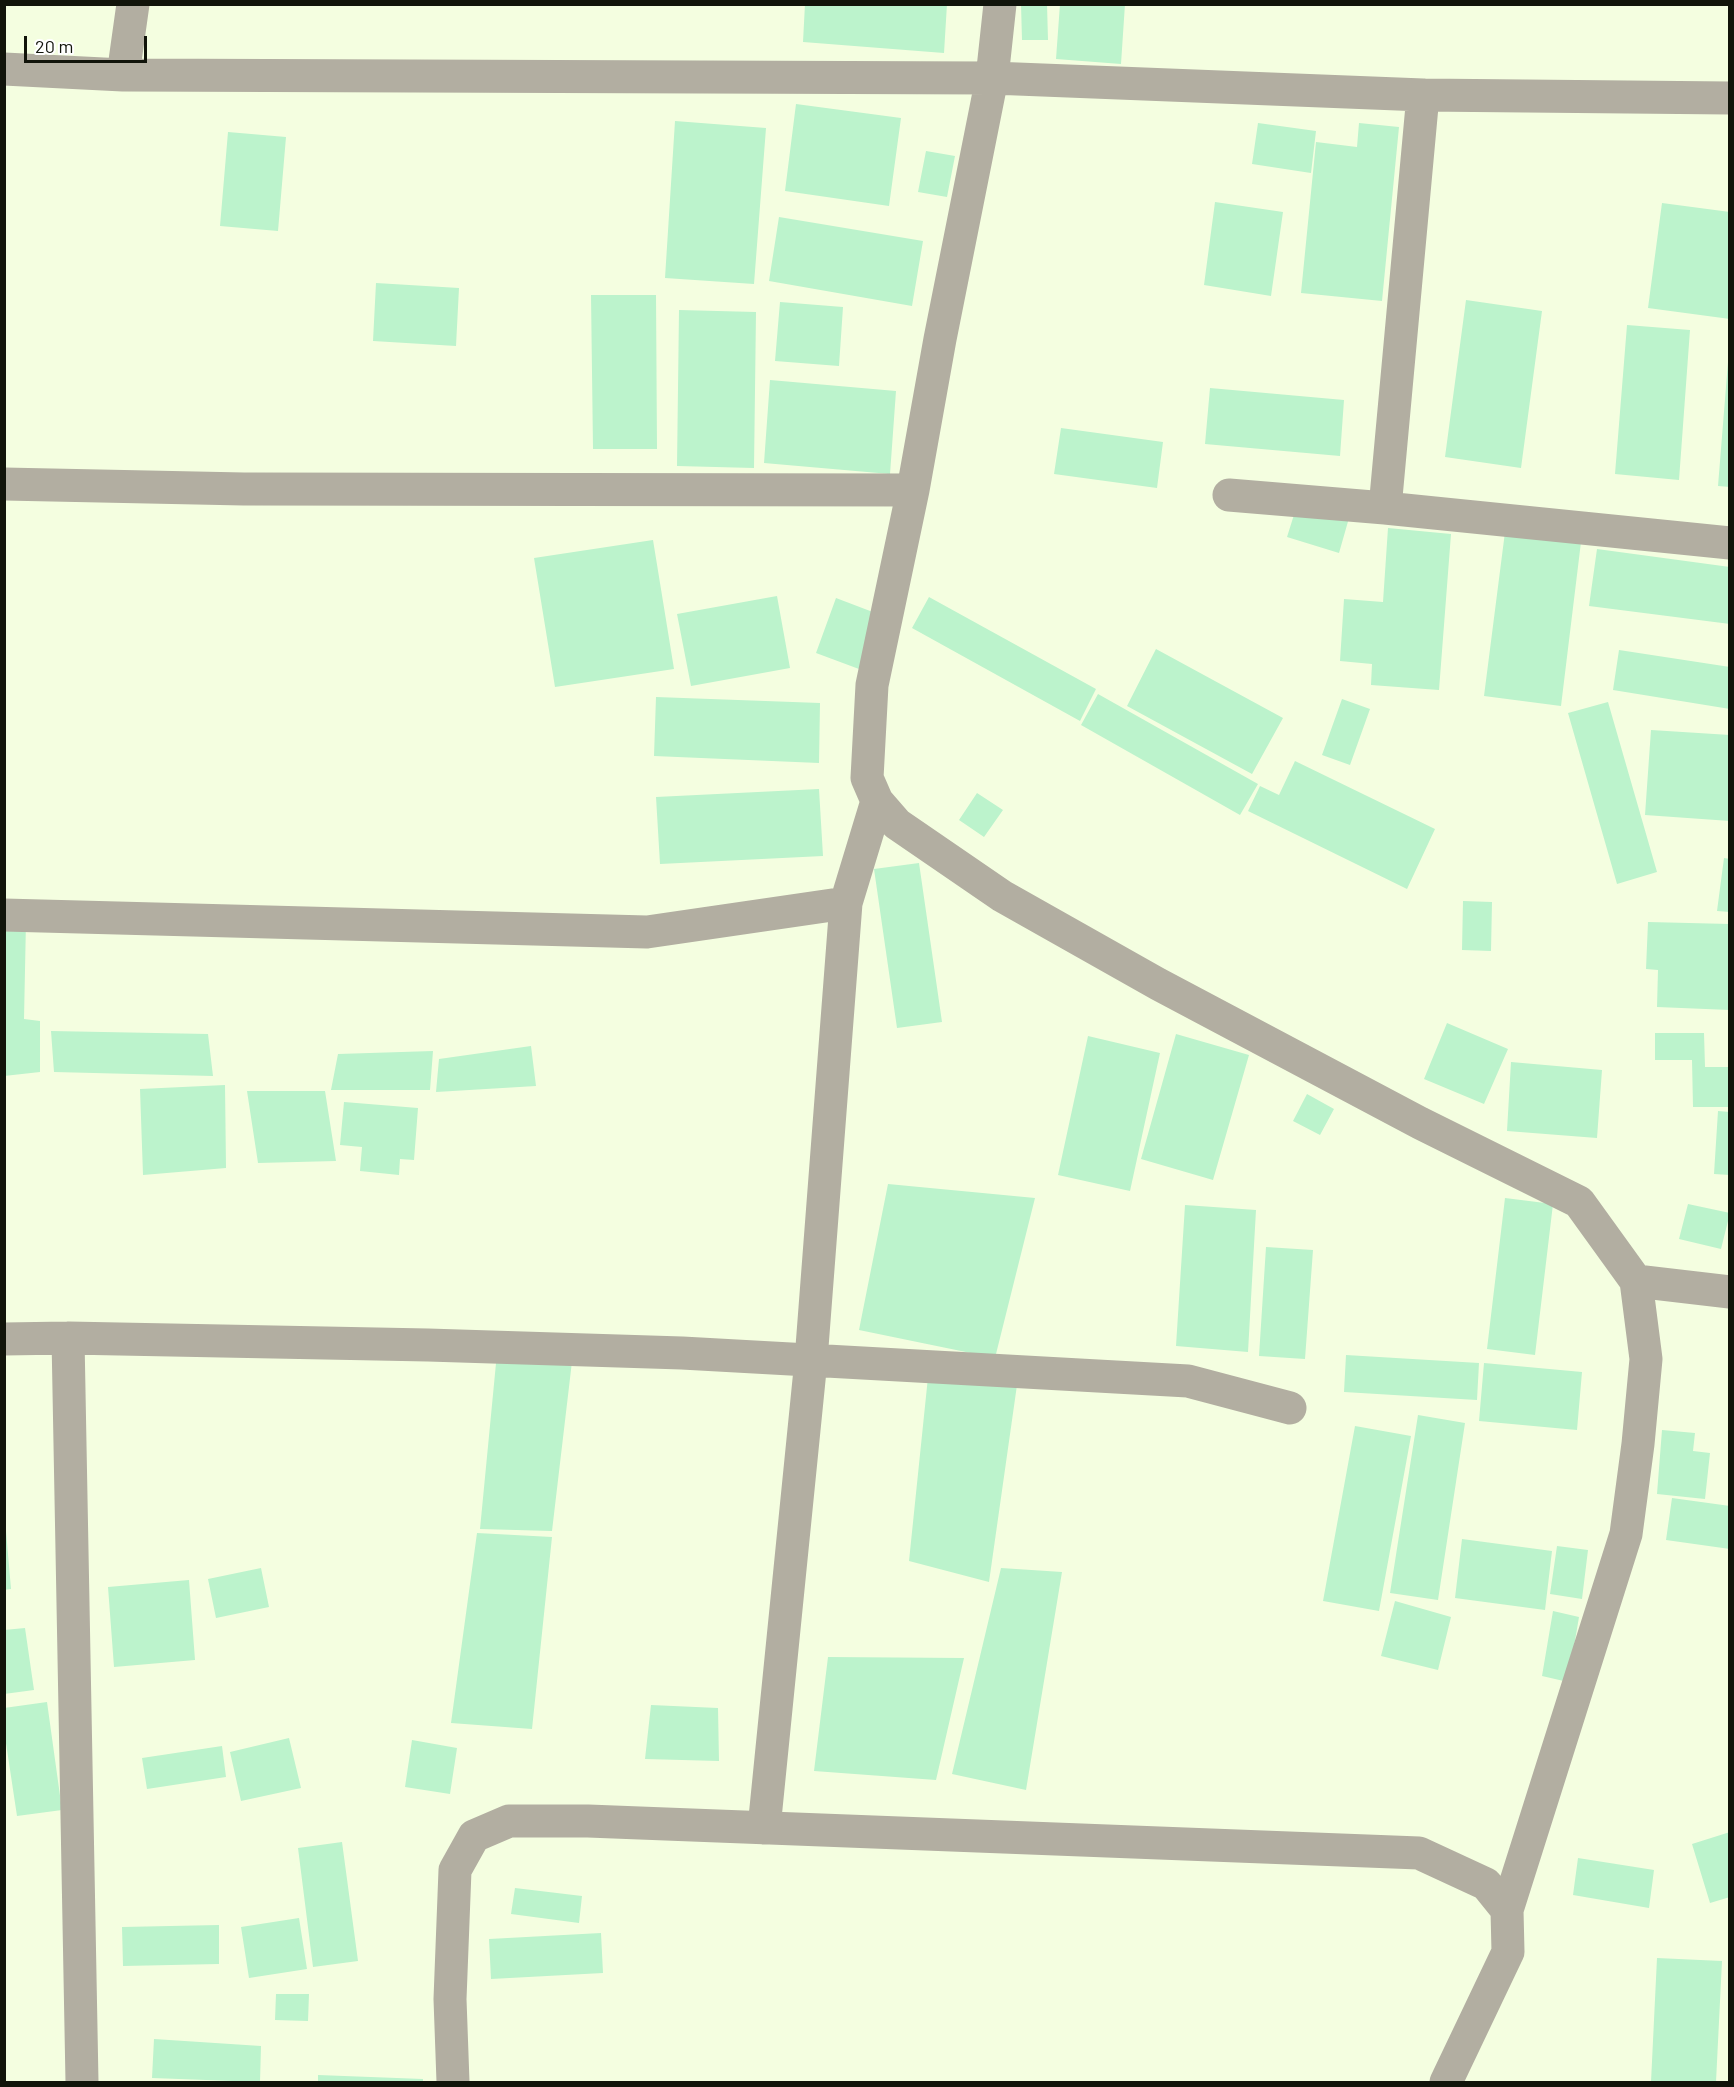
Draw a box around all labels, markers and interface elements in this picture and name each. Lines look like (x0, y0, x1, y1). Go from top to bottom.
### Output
scale bar (27, 24, 150, 62)
text: 20 m (35, 35, 73, 57)

